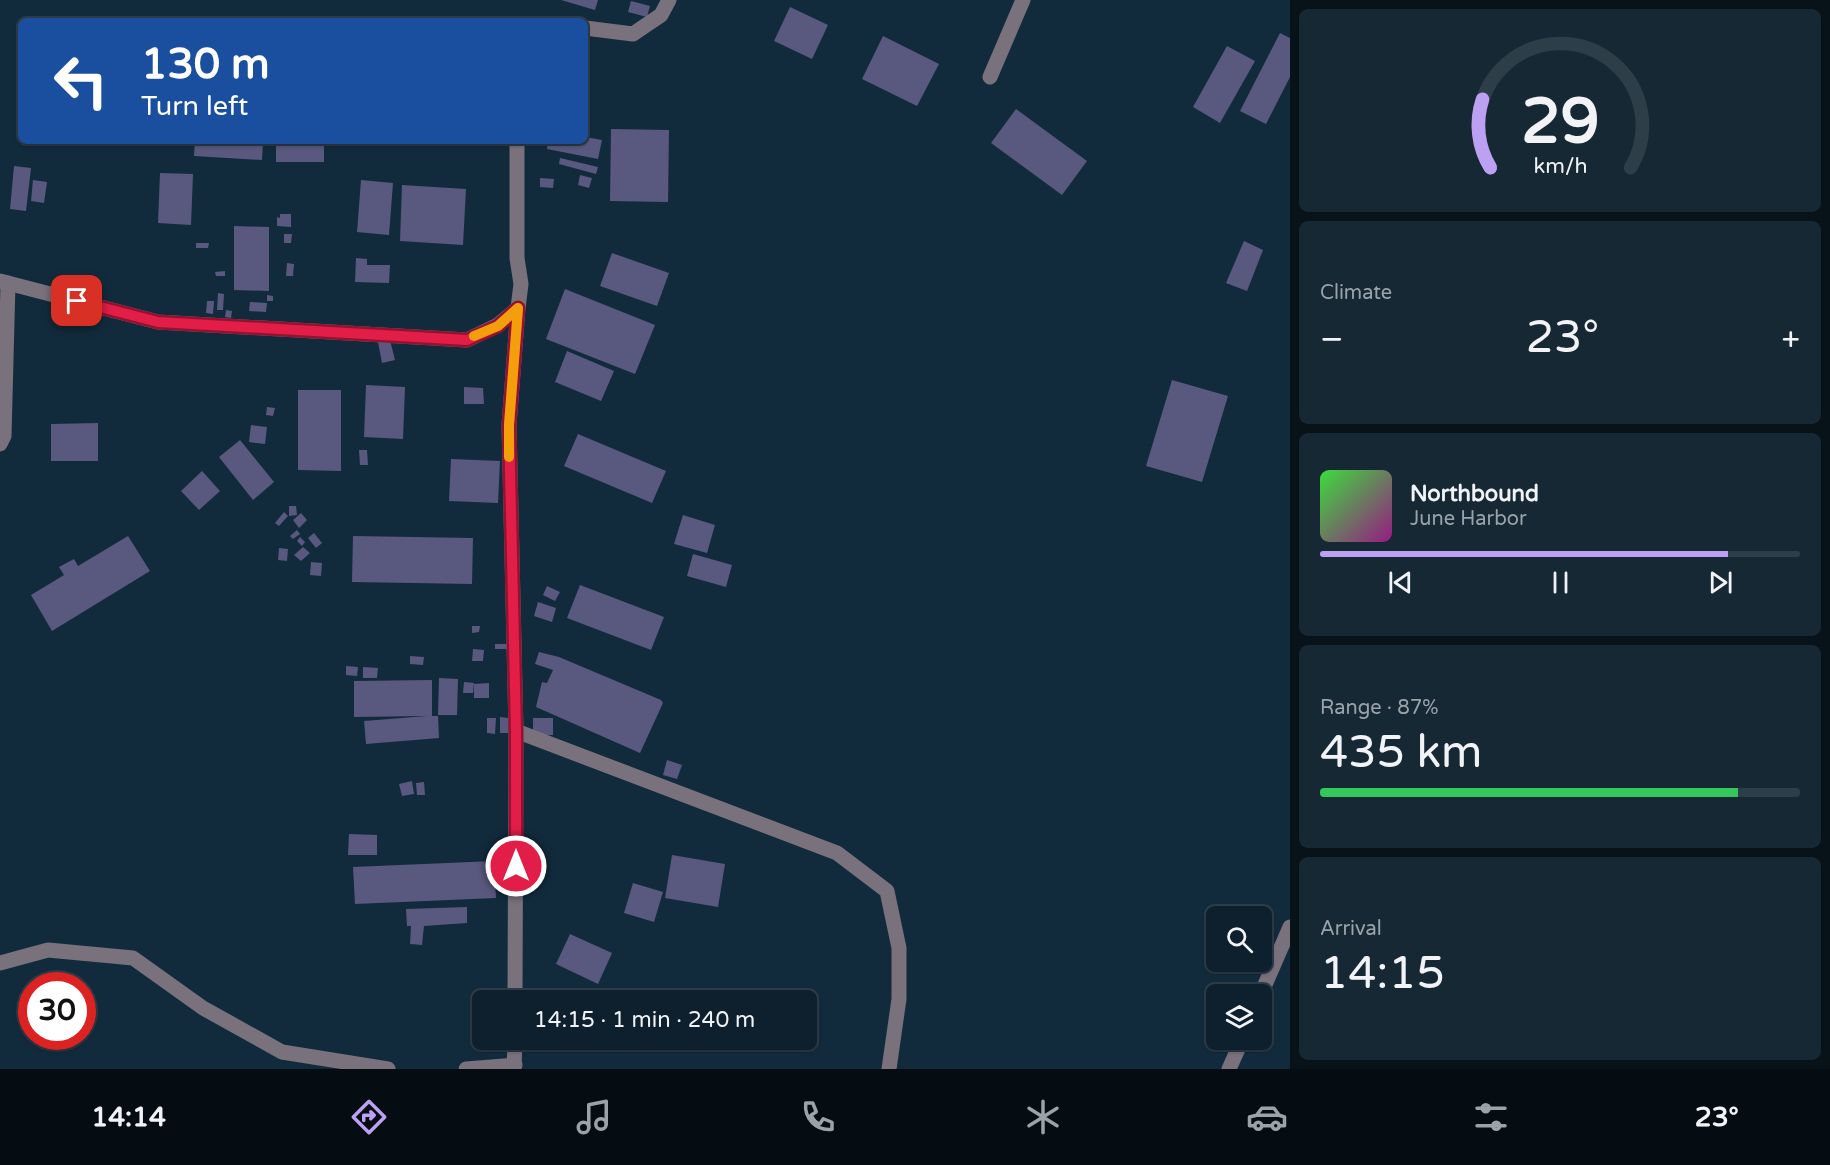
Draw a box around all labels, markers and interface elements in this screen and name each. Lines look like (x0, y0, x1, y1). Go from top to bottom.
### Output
text: 130 m (141, 39, 270, 90)
icon: left (42, 42, 120, 120)
text: 29 (1521, 85, 1599, 160)
text: Turn left (141, 90, 248, 123)
text: km/h (1533, 153, 1587, 179)
pin (51, 275, 102, 326)
text: Climate (1320, 281, 1392, 305)
icon: arrive (60, 284, 93, 317)
text: 23° (1526, 311, 1599, 365)
text: − (1320, 320, 1344, 359)
text: + (1781, 320, 1800, 359)
text: Northbound (1410, 481, 1539, 507)
text: June Harbor (1410, 507, 1527, 531)
icon: previous (1384, 566, 1417, 599)
icon: pause (1544, 566, 1577, 599)
icon: next (1704, 566, 1737, 599)
text: Range · 87% (1320, 696, 1439, 720)
text: 435 km (1320, 726, 1482, 780)
position arrow (484, 834, 548, 898)
map controls (1206, 906, 1272, 1050)
button: search (1206, 906, 1272, 972)
text: Arrival (1320, 917, 1382, 941)
text: 14:15 (1320, 947, 1445, 1001)
speed limit sign: 30 (18, 972, 96, 1050)
button: layers (1206, 984, 1272, 1050)
text: 14:15 · 1 min · 240 m (534, 1007, 755, 1033)
icon: directions (348, 1096, 390, 1138)
icon: music (573, 1096, 615, 1138)
icon: phone (797, 1096, 839, 1138)
icon: climate (1022, 1096, 1064, 1138)
icon: car (1246, 1096, 1288, 1138)
icon: filters (1470, 1096, 1512, 1138)
text: 14:14 (91, 1101, 166, 1134)
text: 23° (1695, 1101, 1739, 1134)

